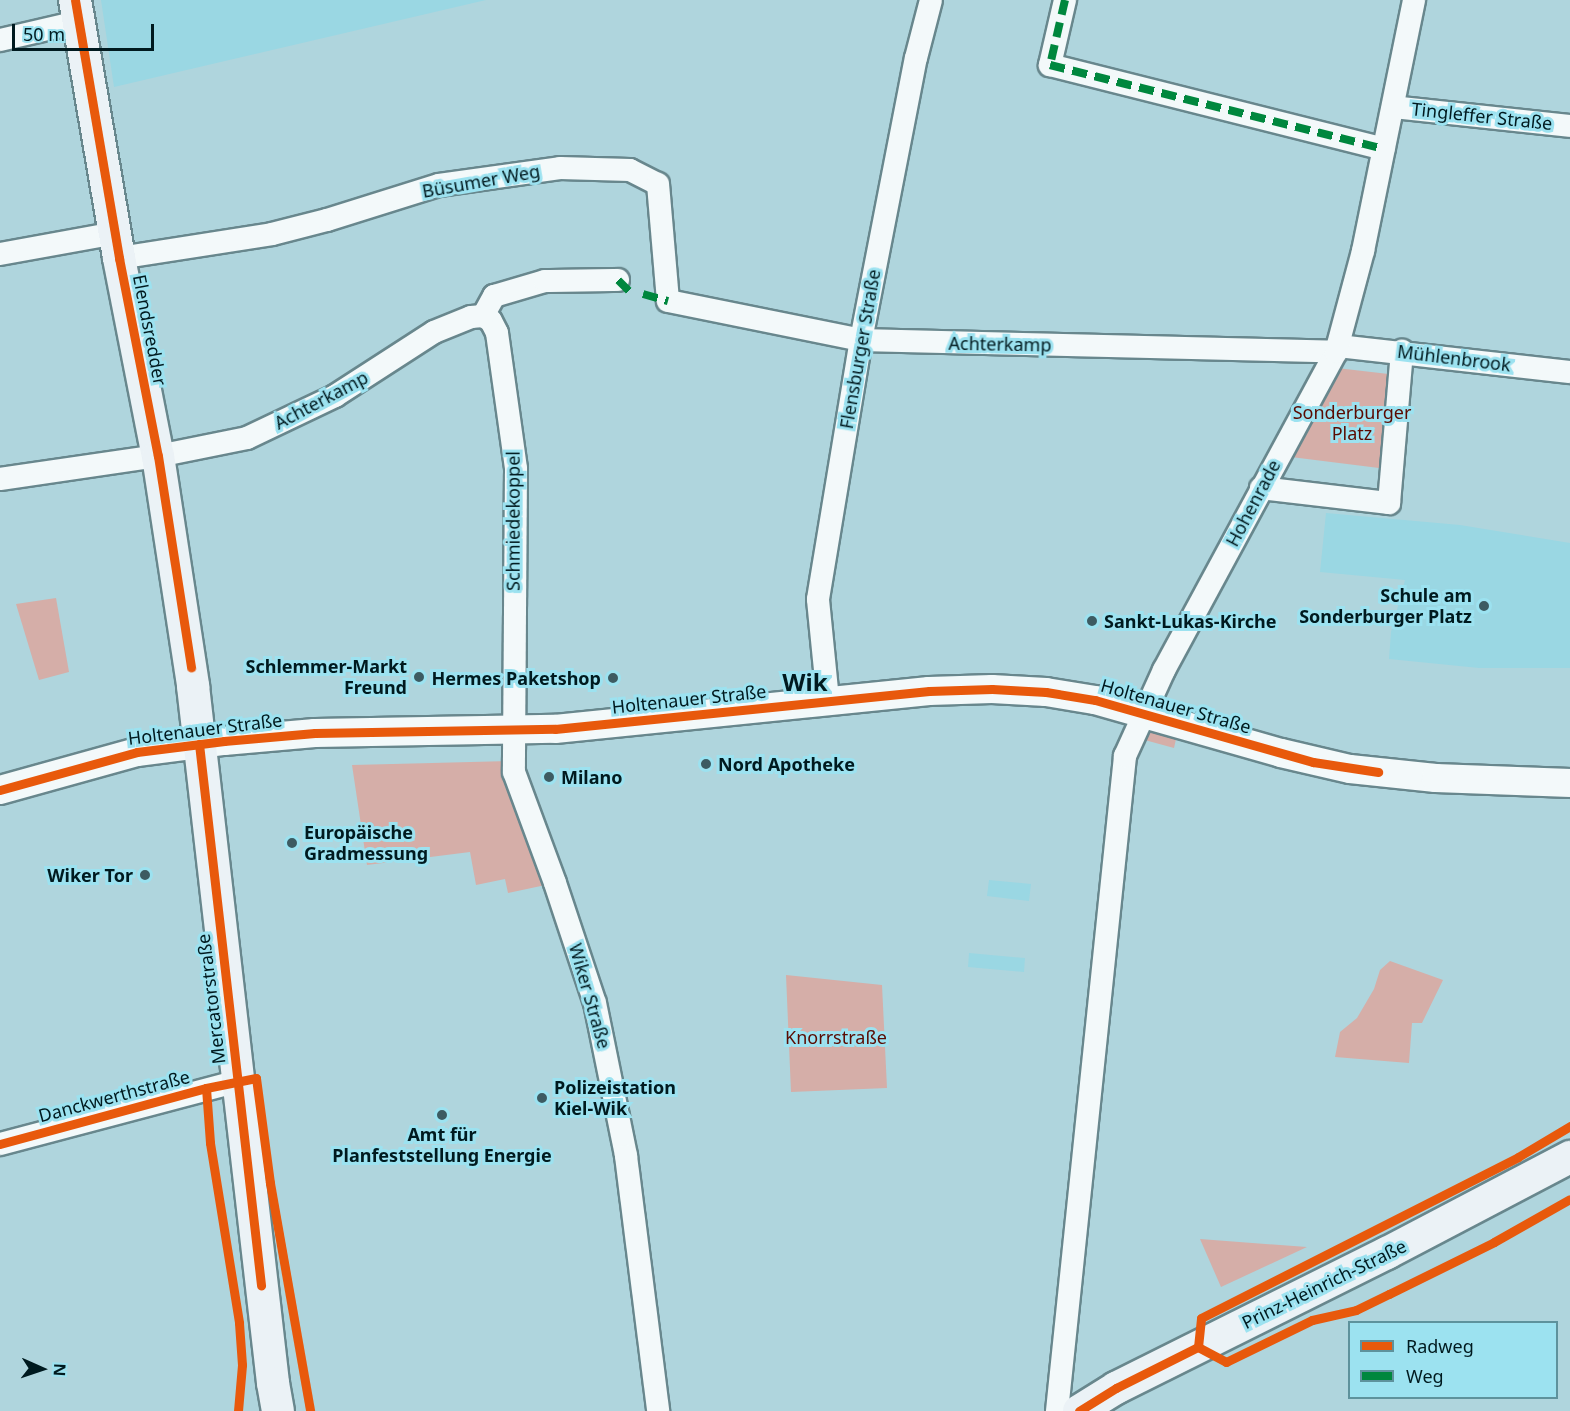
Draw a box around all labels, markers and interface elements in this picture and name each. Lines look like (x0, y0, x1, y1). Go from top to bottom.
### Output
scale bar (15, 12, 158, 50)
text: 50 m (23, 22, 65, 46)
street label: Tingleffer Straße (1411, 98, 1553, 134)
street label: Büsumer Weg (420, 160, 542, 202)
street label: Flensburger Straße (835, 267, 885, 431)
street label: Elendsredder (129, 273, 171, 387)
street label: Achterkamp (948, 332, 1052, 356)
street label: Mühlenbrook (1396, 340, 1512, 376)
street label: Achterkamp (270, 366, 372, 434)
park label: Sonderburger Platz (1293, 402, 1411, 444)
street label: Schmiedekoppel (502, 451, 524, 591)
street label: Hohenrade (1221, 456, 1285, 550)
place label: Schule am Sonderburger Platz (1299, 585, 1472, 628)
marker: Schule am Sonderburger Platz (1477, 599, 1491, 613)
place label: Sankt-Lukas-Kirche (1104, 610, 1276, 632)
marker: Sankt-Lukas-Kirche (1085, 614, 1099, 628)
place label: Schlemmer-Markt Freund (246, 656, 407, 698)
place label: Hermes Paketshop (431, 667, 601, 689)
district label: Wik (782, 668, 828, 696)
marker: Schlemmer-Markt Freund (412, 670, 426, 684)
marker: Hermes Paketshop (606, 671, 620, 685)
street label: Holtenauer Straße (1098, 674, 1254, 738)
street label: Holtenauer Straße (611, 680, 767, 718)
street label: Holtenauer Straße (127, 709, 283, 749)
place label: Nord Apotheke (718, 753, 855, 775)
marker: Nord Apotheke (699, 757, 713, 771)
place label: Milano (561, 766, 622, 788)
marker: Milano (542, 770, 556, 784)
place label: Europäische Gradmessung (304, 822, 428, 864)
marker: Europäische Gradmessung (285, 836, 299, 850)
place label: Wiker Tor (47, 864, 133, 886)
marker: Wiker Tor (138, 868, 152, 882)
street label: Mercatorstraße (192, 933, 230, 1065)
street label: Wiker Straße (565, 941, 615, 1051)
park label: Knorrstraße (785, 1026, 887, 1048)
street label: Danckwerthstraße (36, 1065, 192, 1127)
place label: Polizeistation Kiel-Wik (554, 1077, 676, 1120)
marker: Polizeistation Kiel-Wik (535, 1091, 549, 1105)
marker: Amt für Planfeststellung Energie (435, 1108, 449, 1122)
place label: Amt für Planfeststellung Energie (332, 1124, 552, 1166)
street label: Prinz-Heinrich-Straße (1238, 1235, 1410, 1333)
legend (1348, 1321, 1558, 1399)
text: Radweg (1406, 1334, 1474, 1358)
north arrow (12, 1339, 72, 1399)
text: N (49, 1363, 71, 1377)
text: Weg (1406, 1364, 1444, 1388)

